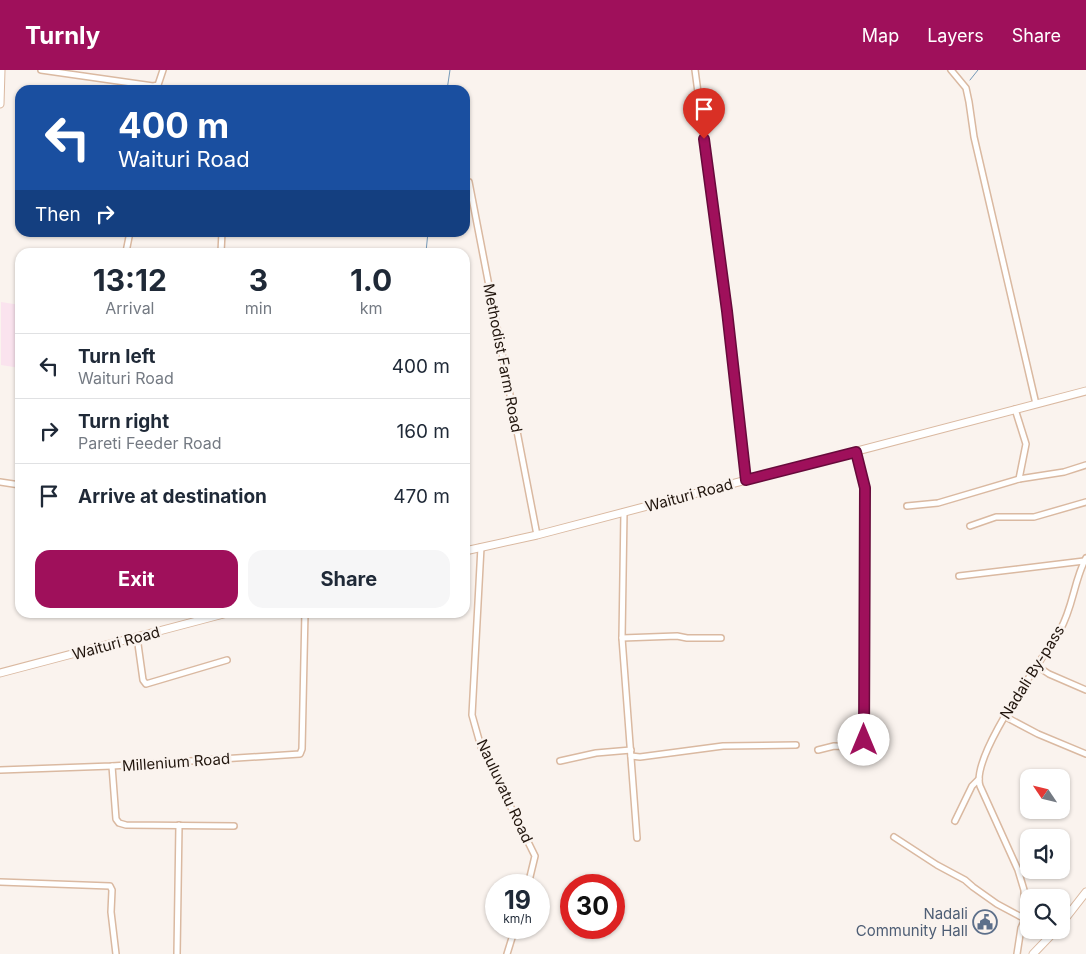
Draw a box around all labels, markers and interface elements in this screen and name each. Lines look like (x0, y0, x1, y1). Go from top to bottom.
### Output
text: Turnly (25, 21, 100, 50)
text: Map (862, 25, 899, 46)
text: Layers (927, 25, 984, 46)
text: Share (1012, 25, 1061, 46)
pin (683, 88, 725, 139)
icon: arrive (690, 95, 718, 123)
text: 400 m (118, 104, 229, 146)
icon: left (35, 105, 100, 170)
text: Waituri Road (118, 146, 250, 172)
icon: right (91, 200, 119, 228)
text: Then (35, 203, 81, 226)
text: 13:12 (93, 262, 167, 298)
text: 3 (249, 262, 268, 298)
text: 1.0 (350, 262, 392, 298)
street label: Methodist Farm Road (479, 282, 527, 434)
text: Arrival (105, 298, 154, 318)
text: min (245, 298, 272, 318)
text: km (360, 298, 382, 318)
text: Turn left (78, 345, 156, 368)
icon: left (35, 352, 63, 380)
text: 400 m (392, 355, 450, 378)
text: Waituri Road (78, 368, 174, 388)
text: Turn right (78, 410, 169, 433)
icon: right (35, 417, 63, 445)
text: 160 m (397, 420, 450, 443)
text: Pareti Feeder Road (78, 433, 222, 453)
street label: Waituri Road (643, 474, 735, 516)
icon: arrive (35, 482, 63, 510)
text: Arrive at destination (78, 485, 267, 508)
text: 470 m (393, 485, 450, 508)
button: Exit (35, 550, 238, 608)
button: Share (248, 550, 450, 608)
street label: Waituri Road (70, 622, 162, 664)
street label: Nadali By-pass (996, 622, 1068, 722)
position arrow (837, 713, 889, 765)
street label: Nauluvatu Road (473, 736, 537, 846)
street label: Millenium Road (121, 749, 231, 775)
north arrow (1020, 769, 1070, 819)
map controls (1020, 769, 1070, 939)
button: sound (1020, 829, 1070, 879)
speed limit sign: 30 (560, 874, 625, 939)
text: 19 (504, 885, 531, 915)
button: search (1020, 889, 1070, 939)
place label: Nadali Community Hall (856, 904, 968, 940)
public building icon: Nadali Community Hall (972, 909, 998, 935)
text: km/h (503, 911, 532, 926)

